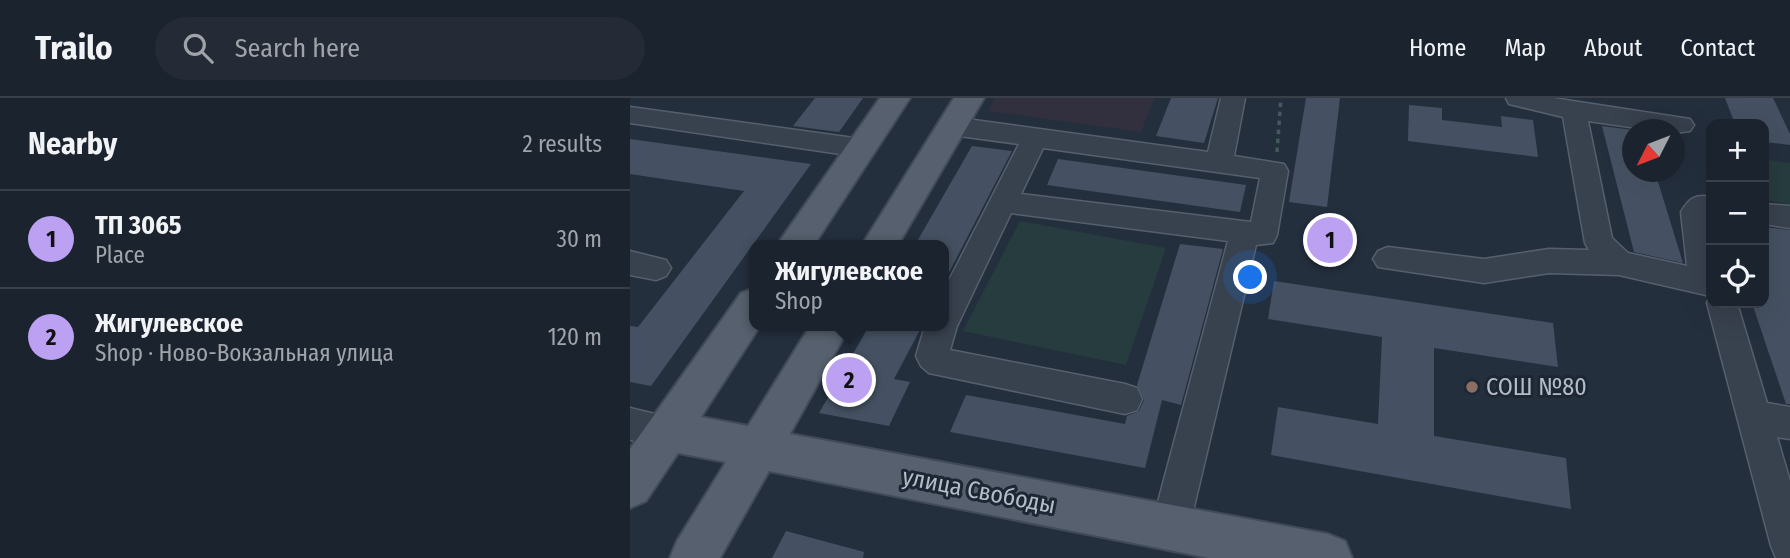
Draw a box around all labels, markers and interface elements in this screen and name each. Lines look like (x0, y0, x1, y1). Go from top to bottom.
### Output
search box (155, 17, 645, 80)
text: Trailo (35, 28, 113, 68)
icon: search (179, 29, 217, 67)
text: Search here (235, 33, 360, 64)
text: Home (1409, 34, 1466, 62)
text: Map (1504, 34, 1546, 62)
text: About (1584, 34, 1642, 62)
text: Contact (1680, 34, 1755, 62)
north arrow (1622, 119, 1685, 182)
map controls (1706, 119, 1769, 308)
button: + (1706, 119, 1769, 182)
text: Nearby (28, 126, 117, 162)
text: 2 results (522, 130, 602, 158)
button: − (1706, 182, 1769, 245)
text: ТП 3065 (95, 210, 182, 241)
pin: 1 (1307, 214, 1353, 266)
text: 1 (46, 225, 56, 253)
text: 30 m (557, 225, 602, 253)
popup (749, 240, 949, 331)
text: Place (95, 241, 145, 269)
button: locate (1706, 245, 1769, 308)
text: Жигулевское (775, 256, 923, 287)
your location (1233, 260, 1267, 294)
text: Shop (775, 287, 823, 315)
text: Жигулевское (95, 308, 243, 339)
text: 2 (46, 323, 56, 351)
text: 120 m (548, 323, 602, 351)
text: Shop · Ново-Вокзальная улица (95, 339, 394, 367)
pin: 2 (826, 354, 872, 406)
place label: СОШ №80 (1486, 373, 1587, 401)
marker: СОШ №80 (1464, 379, 1480, 395)
street label: улица Свободы (900, 462, 1058, 520)

